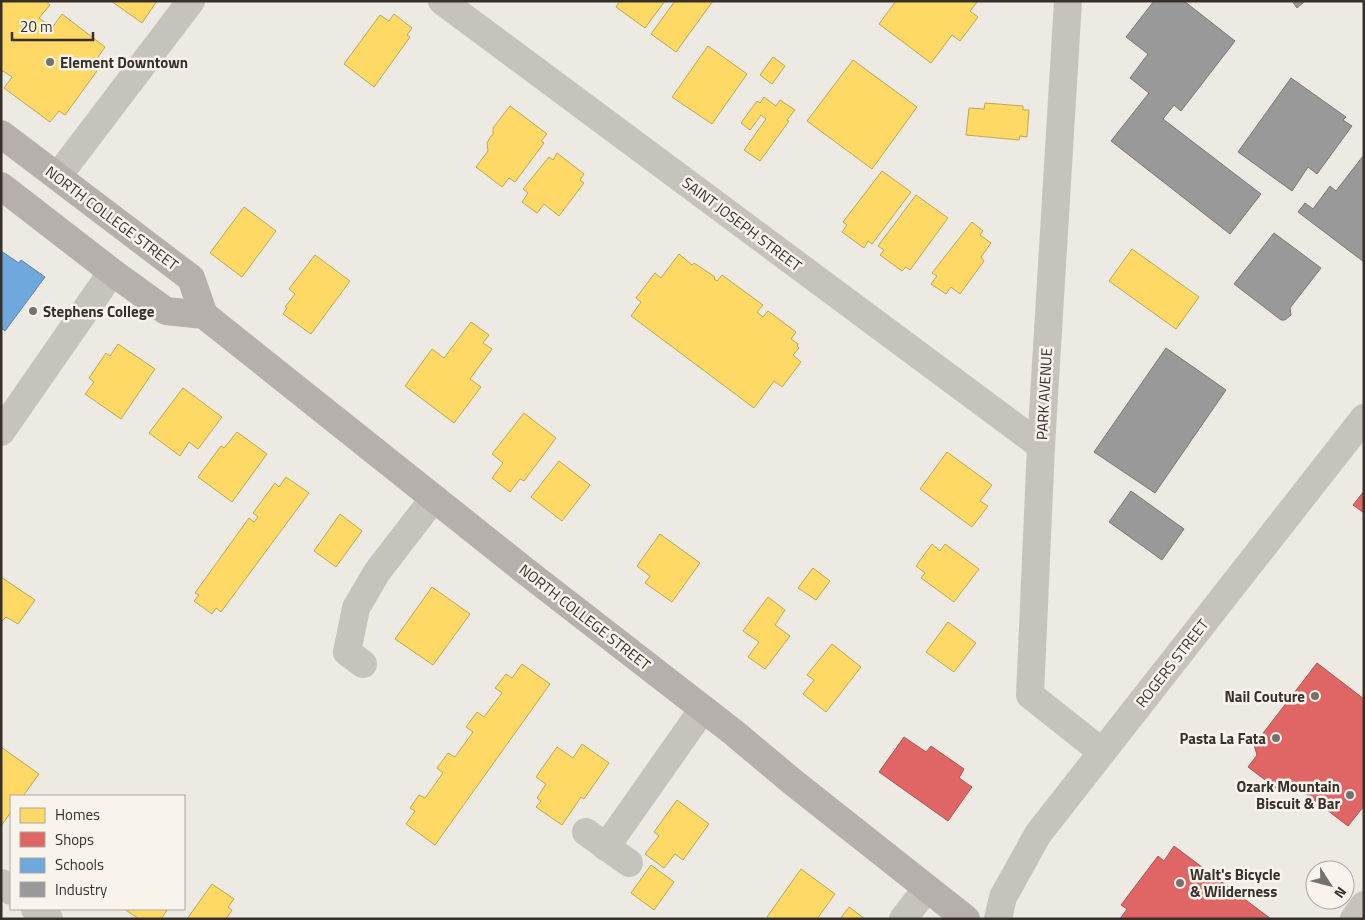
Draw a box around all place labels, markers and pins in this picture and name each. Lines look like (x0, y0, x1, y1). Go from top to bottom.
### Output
place label: Element Downtown (60, 51, 188, 74)
marker: Element Downtown (44, 56, 56, 68)
place label: Stephens College (43, 300, 155, 323)
marker: Stephens College (27, 305, 39, 317)
place label: Nail Couture (1224, 685, 1305, 708)
marker: Nail Couture (1309, 690, 1321, 702)
place label: Pasta La Fata (1180, 727, 1266, 750)
marker: Pasta La Fata (1270, 732, 1282, 744)
place label: Ozark Mountain Biscuit & Bar (1236, 775, 1340, 815)
marker: Ozark Mountain Biscuit & Bar (1344, 789, 1356, 801)
place label: Walt's Bicycle & Wilderness (1190, 863, 1281, 903)
marker: Walt's Bicycle & Wilderness (1174, 877, 1186, 889)

